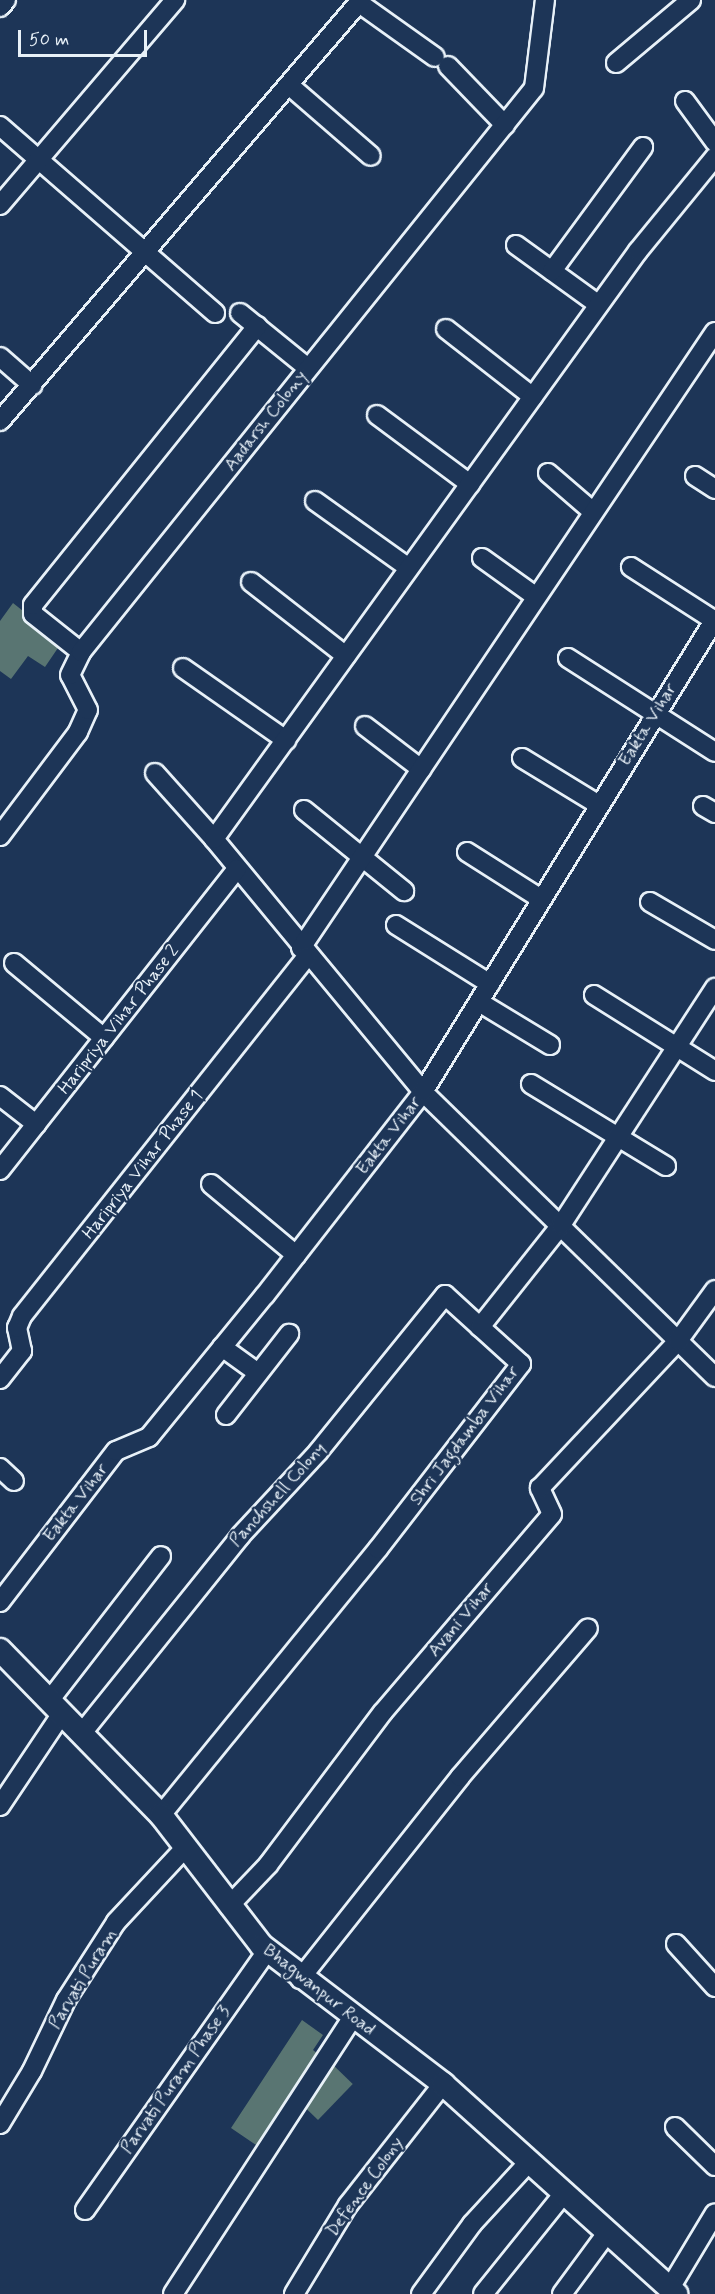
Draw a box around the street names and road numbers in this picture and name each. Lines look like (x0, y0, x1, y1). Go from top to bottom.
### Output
street label: Aadarsh Colony (220, 366, 312, 476)
street label: Eakta Vihar (614, 680, 682, 770)
street label: Haripriya Vihar Phase 2 (55, 943, 183, 1097)
street label: Haripriya Vihar Phase 1 (79, 1088, 207, 1242)
street label: Eakta Vihar (352, 1093, 426, 1179)
street label: Shri Jagdamba Vihar (406, 1363, 524, 1509)
street label: Panchshell Colony (223, 1436, 333, 1554)
street label: Eakta Vihar (39, 1460, 113, 1546)
street label: Avani Vihar (424, 1579, 498, 1661)
street label: Parvati Puram (44, 1925, 122, 2033)
street label: Bhagwanpur Road (259, 1939, 379, 2041)
street label: Parvati Puram Phase 3 (117, 2002, 235, 2158)
street label: Defence Colony (319, 2130, 411, 2244)

